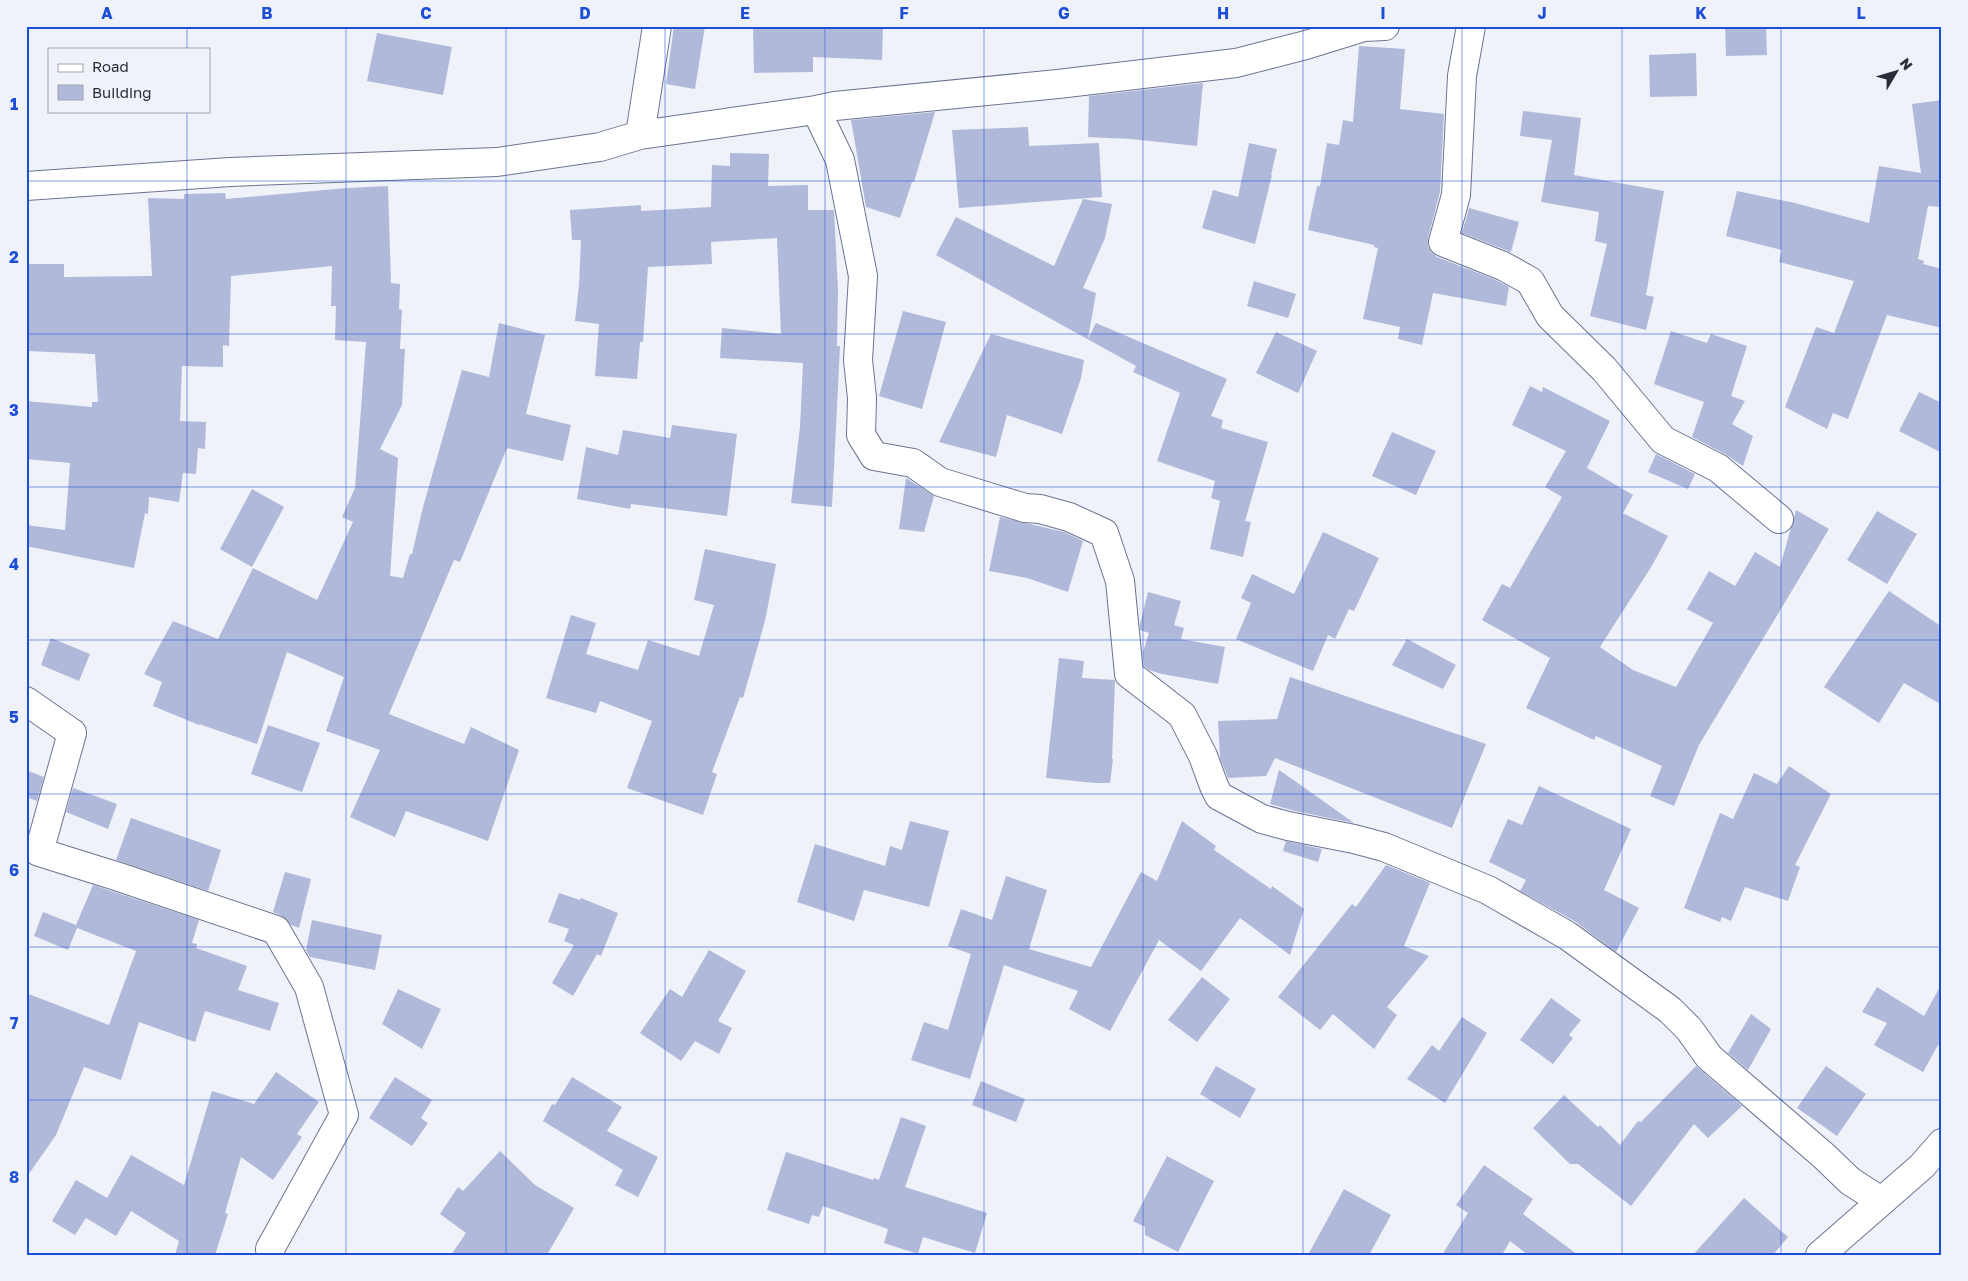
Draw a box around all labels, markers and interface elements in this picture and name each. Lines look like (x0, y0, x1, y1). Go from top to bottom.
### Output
text: A (101, 3, 113, 23)
text: B (261, 3, 273, 23)
text: C (420, 3, 432, 23)
text: D (579, 3, 591, 23)
text: E (740, 3, 750, 23)
text: F (899, 3, 909, 23)
text: G (1058, 3, 1070, 23)
text: H (1217, 3, 1229, 23)
text: I (1380, 3, 1386, 23)
text: J (1537, 3, 1547, 23)
text: K (1695, 3, 1707, 23)
text: L (1856, 3, 1866, 23)
legend (48, 48, 210, 112)
north arrow (1870, 48, 1920, 98)
text: N (1897, 54, 1917, 73)
text: Road (92, 57, 129, 75)
text: Building (92, 83, 152, 101)
text: 1 (10, 94, 18, 114)
text: 2 (9, 247, 19, 267)
text: 3 (9, 400, 19, 420)
text: 4 (9, 554, 19, 574)
text: 5 (9, 707, 19, 727)
text: 6 (9, 860, 19, 880)
text: 7 (10, 1013, 19, 1033)
text: 8 (9, 1167, 19, 1187)

